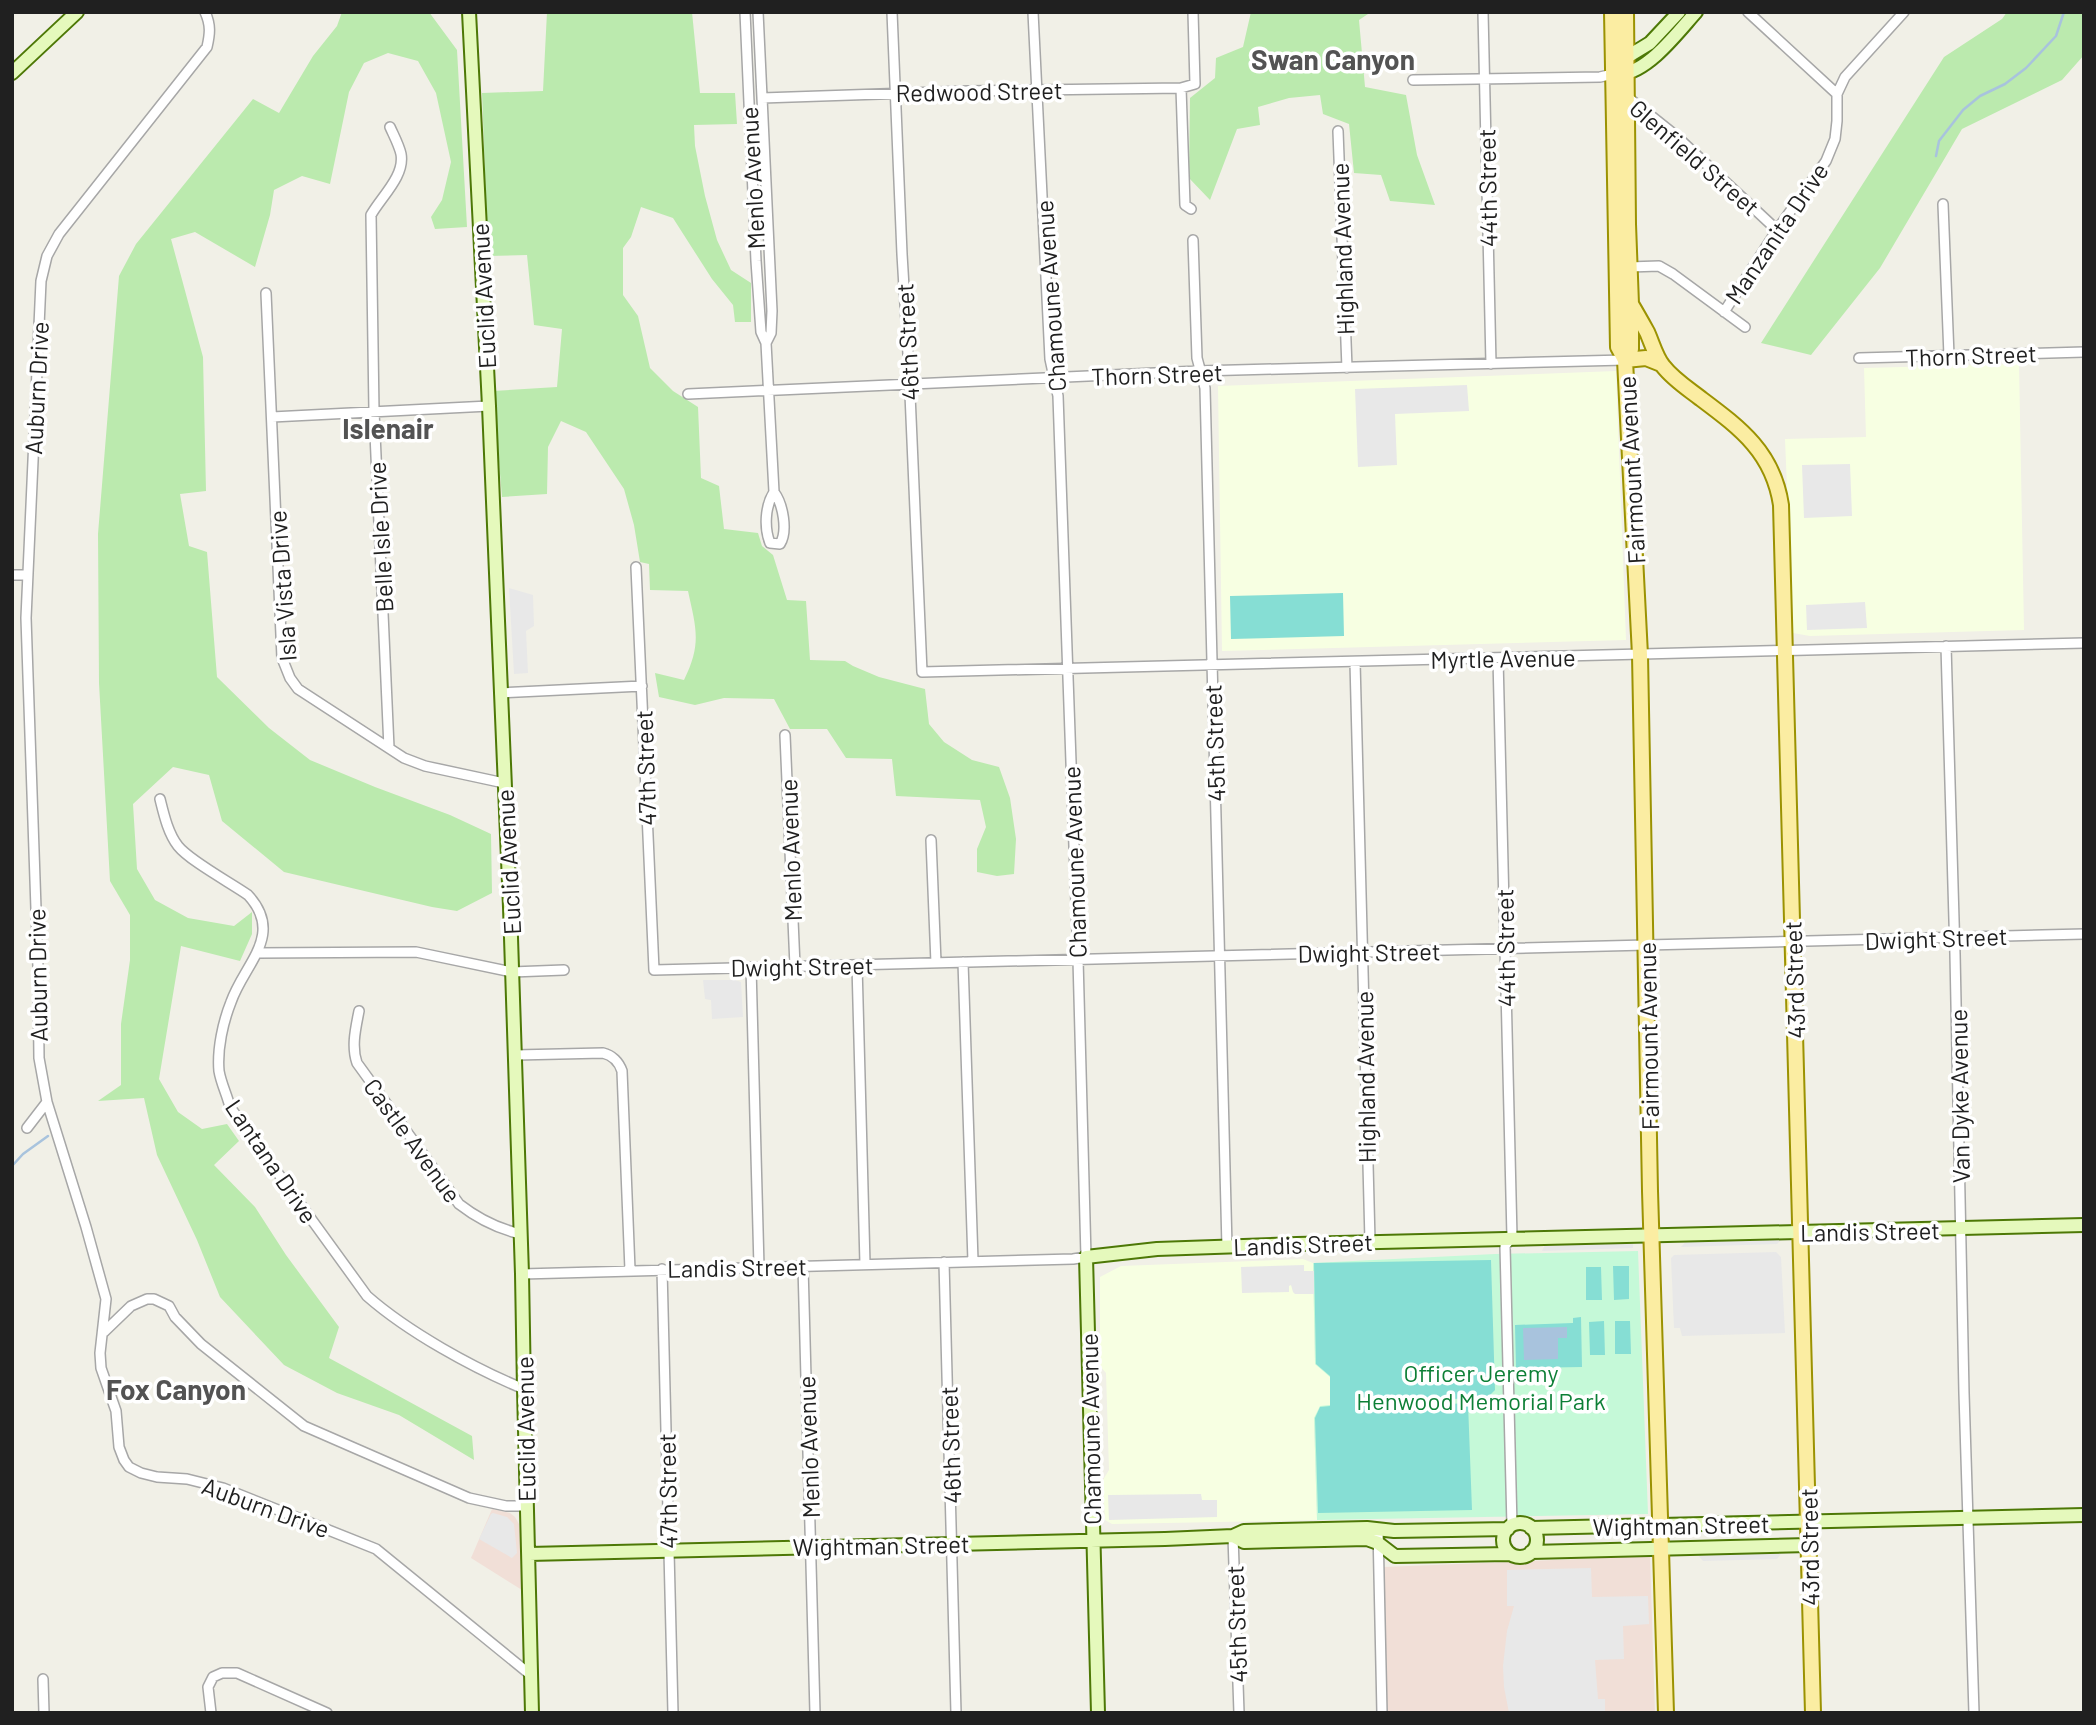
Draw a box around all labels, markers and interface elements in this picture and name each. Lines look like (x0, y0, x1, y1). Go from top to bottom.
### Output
district label: Swan Canyon (1251, 42, 1415, 76)
street label: Redwood Street (895, 75, 1063, 107)
street label: Glenfield Street (1624, 93, 1766, 221)
street label: Menlo Avenue (734, 106, 770, 250)
street label: 44th Street (1471, 129, 1503, 247)
street label: Manzanita Drive (1718, 157, 1834, 309)
street label: Highland Avenue (1325, 162, 1359, 336)
street label: Chamoune Avenue (1029, 199, 1071, 393)
street label: Euclid Avenue (465, 222, 501, 370)
street label: 46th Street (889, 283, 925, 401)
street label: Auburn Drive (18, 321, 54, 455)
street label: Thorn Street (1905, 338, 2037, 372)
street label: Thorn Street (1091, 357, 1223, 391)
street label: Fairmount Avenue (1612, 375, 1650, 565)
district label: Islenair (342, 411, 434, 445)
street label: Belle Isle Drive (362, 461, 398, 613)
street label: Isla Vista Drive (262, 509, 302, 663)
street label: Myrtle Avenue (1430, 642, 1576, 674)
street label: 45th Street (1197, 684, 1231, 802)
street label: 47th Street (628, 710, 662, 826)
street label: Chamoune Avenue (1056, 766, 1092, 958)
street label: Menlo Avenue (773, 778, 807, 922)
street label: Euclid Avenue (490, 788, 526, 936)
street label: 44th Street (1489, 889, 1521, 1007)
street label: Auburn Drive (21, 908, 53, 1042)
street label: 43rd Street (1777, 921, 1811, 1039)
street label: Dwight Street (1864, 921, 2008, 955)
street label: Dwight Street (1297, 936, 1441, 968)
street label: Fairmount Avenue (1632, 942, 1664, 1130)
street label: Dwight Street (730, 950, 874, 982)
street label: Highland Avenue (1349, 991, 1381, 1163)
street label: Van Dyke Avenue (1943, 1009, 1975, 1183)
street label: Castle Avenue (358, 1072, 468, 1208)
street label: Lantana Drive (220, 1093, 324, 1229)
street label: Landis Street (1800, 1215, 1940, 1247)
street label: Landis Street (1233, 1227, 1373, 1261)
street label: Landis Street (667, 1251, 807, 1283)
street label: Chamoune Avenue (1074, 1333, 1106, 1525)
street label: Euclid Avenue (509, 1356, 541, 1502)
park label: Officer Jeremy Henwood Memorial Park (1356, 1358, 1606, 1415)
district label: Fox Canyon (106, 1372, 246, 1406)
street label: Menlo Avenue (791, 1375, 825, 1519)
street label: 46th Street (933, 1386, 967, 1504)
street label: 47th Street (651, 1433, 683, 1549)
street label: Auburn Drive (198, 1471, 334, 1543)
street label: 43rd Street (1793, 1488, 1825, 1606)
street label: Wightman Street (1592, 1509, 1770, 1541)
street label: Wightman Street (792, 1529, 970, 1561)
street label: 45th Street (1219, 1565, 1253, 1683)

